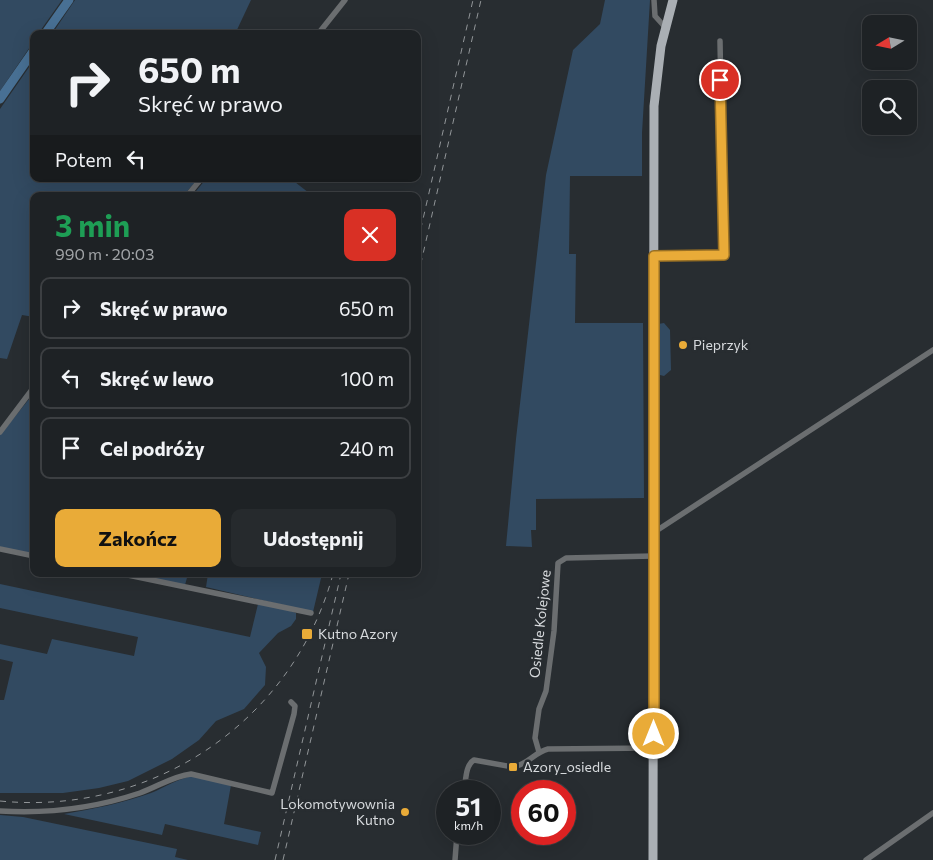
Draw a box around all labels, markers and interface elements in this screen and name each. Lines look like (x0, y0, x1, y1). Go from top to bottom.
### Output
north arrow (862, 15, 918, 70)
map controls (862, 15, 917, 135)
text: 650 m (138, 47, 240, 90)
icon: right (55, 50, 120, 115)
pin (699, 59, 741, 101)
icon: arrive (706, 66, 734, 94)
button: search (862, 80, 917, 135)
text: Skręć w prawo (138, 90, 283, 117)
icon: left (122, 145, 150, 173)
text: Potem (55, 148, 112, 171)
text: 3 min (55, 206, 130, 243)
button: close (344, 209, 396, 261)
text: 990 m · 20:03 (55, 244, 154, 263)
icon: right (57, 294, 85, 322)
text: Skręć w prawo (100, 297, 228, 320)
text: 650 m (339, 297, 394, 320)
place label: Pieprzyk (693, 336, 749, 353)
marker: Pieprzyk (677, 339, 689, 351)
icon: left (57, 364, 85, 392)
text: Skręć w lewo (100, 367, 214, 390)
text: 100 m (341, 367, 394, 390)
icon: arrive (57, 434, 85, 462)
text: Cel podróży (100, 437, 205, 460)
text: 240 m (340, 437, 394, 460)
button: Zakończ (55, 509, 221, 567)
button: Udostępnij (231, 509, 396, 567)
street label: Osiedle Kolejowe (525, 569, 554, 679)
place label: Kutno Azory (318, 625, 398, 642)
marker: Kutno Azory (300, 627, 314, 641)
position arrow (627, 707, 679, 759)
place label: Azory_osiedle (523, 758, 611, 775)
marker: Azory_osiedle (507, 761, 519, 773)
speed limit sign: 60 (511, 780, 576, 845)
text: 51 (456, 791, 481, 821)
place label: Lokomotywownia Kutno (280, 795, 395, 828)
marker: Lokomotywownia Kutno (399, 806, 411, 818)
text: km/h (454, 818, 483, 832)

